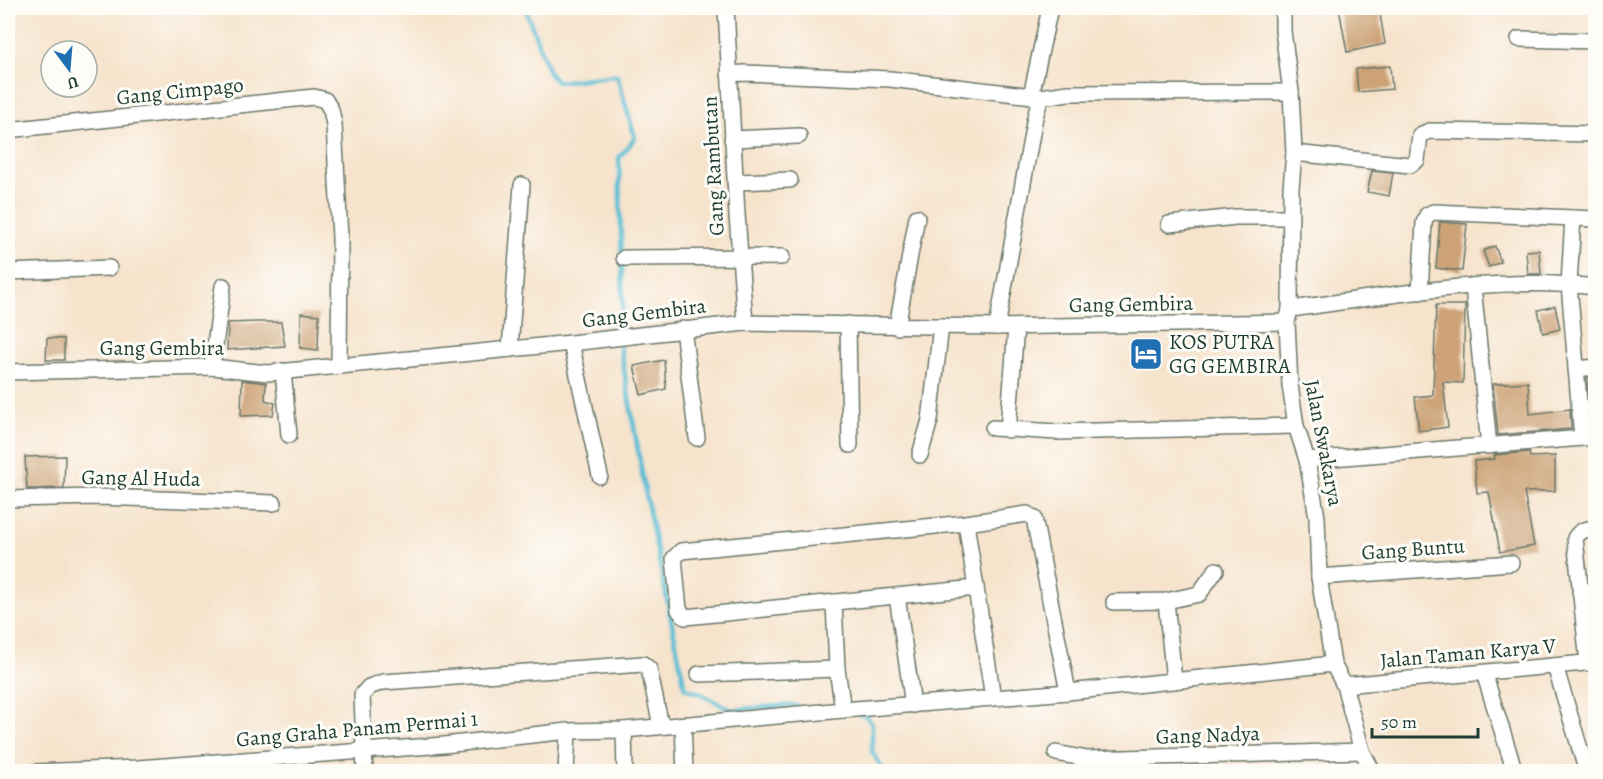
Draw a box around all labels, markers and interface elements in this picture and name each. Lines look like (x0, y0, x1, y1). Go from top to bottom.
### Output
north arrow (39, 39, 99, 99)
text: U (64, 70, 81, 95)
street label: Gang Cimpago (115, 70, 245, 112)
street label: Gang Rambutan (695, 96, 731, 236)
street label: Gang Gembira (1069, 289, 1194, 319)
street label: Gang Gembira (581, 291, 708, 334)
place label: KOS PUTRA GG GEMBIRA (1169, 328, 1291, 380)
street label: Gang Gembira (100, 334, 224, 362)
hotel icon: KOS PUTRA GG GEMBIRA (1128, 336, 1164, 372)
street label: Jalan Swakarya (1298, 377, 1350, 509)
street label: Gang Al Huda (81, 463, 201, 493)
street label: Gang Buntu (1360, 531, 1466, 567)
street label: Jalan Taman Karya V (1379, 631, 1557, 675)
scale bar (1372, 701, 1478, 739)
street label: Gang Graha Panam Permai 1 (235, 704, 479, 754)
text: 50 m (1381, 710, 1417, 734)
street label: Gang Nadya (1155, 719, 1261, 751)

